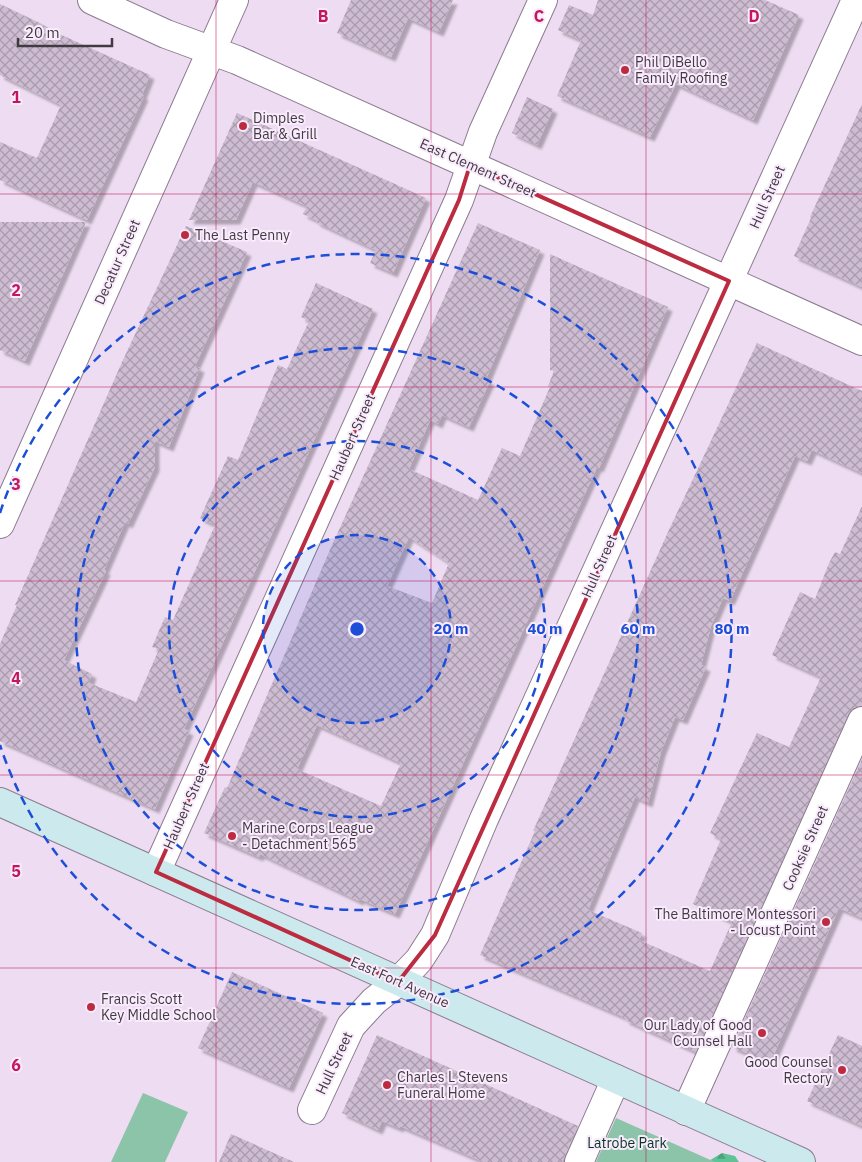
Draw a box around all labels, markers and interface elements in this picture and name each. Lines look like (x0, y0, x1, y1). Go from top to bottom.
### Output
text: B (318, 6, 329, 26)
text: C (534, 6, 544, 26)
text: D (748, 6, 760, 26)
scale bar (18, 15, 111, 47)
text: 20 m (25, 23, 60, 42)
place label: Phil DiBello Family Roofing (635, 53, 728, 87)
marker: Phil DiBello Family Roofing (619, 64, 631, 76)
text: 1 (11, 87, 21, 107)
place label: Dimples Bar & Grill (253, 109, 317, 143)
marker: Dimples Bar & Grill (237, 120, 249, 132)
street label: East Clement Street (417, 134, 539, 202)
street label: Hull Street (745, 163, 789, 231)
street label: Decatur Street (90, 217, 144, 307)
place label: The Last Penny (195, 226, 290, 244)
marker: The Last Penny (179, 229, 191, 241)
text: 2 (11, 280, 21, 300)
street label: Haubert Street (325, 391, 379, 483)
text: 3 (11, 474, 21, 494)
street label: Hull Street (577, 532, 621, 600)
text: 20 m (434, 619, 468, 638)
text: 40 m (528, 619, 562, 638)
text: 60 m (621, 619, 655, 638)
text: 80 m (715, 619, 749, 638)
centre of rings (348, 620, 366, 638)
text: 4 (11, 668, 21, 688)
street label: Haubert Street (159, 760, 213, 852)
street label: Cooksie Street (778, 803, 832, 893)
place label: Marine Corps League - Detachment 565 (242, 819, 374, 853)
marker: Marine Corps League - Detachment 565 (226, 830, 238, 842)
text: 5 (11, 861, 21, 881)
place label: The Baltimore Montessori - Locust Point (654, 905, 816, 939)
marker: The Baltimore Montessori - Locust Point (820, 916, 832, 928)
street label: East Fort Avenue (348, 952, 452, 1012)
place label: Francis Scott Key Middle School (101, 990, 216, 1024)
marker: Francis Scott Key Middle School (85, 1001, 97, 1013)
place label: Our Lady of Good Counsel Hall (644, 1016, 752, 1050)
marker: Our Lady of Good Counsel Hall (756, 1027, 768, 1039)
street label: Hull Street (312, 1029, 356, 1097)
place label: Good Counsel Rectory (744, 1053, 832, 1087)
text: 6 (11, 1055, 21, 1075)
marker: Good Counsel Rectory (836, 1064, 848, 1076)
place label: Charles L Stevens Funeral Home (397, 1068, 508, 1102)
marker: Charles L Stevens Funeral Home (381, 1079, 393, 1091)
park label: Latrobe Park (587, 1134, 667, 1152)

